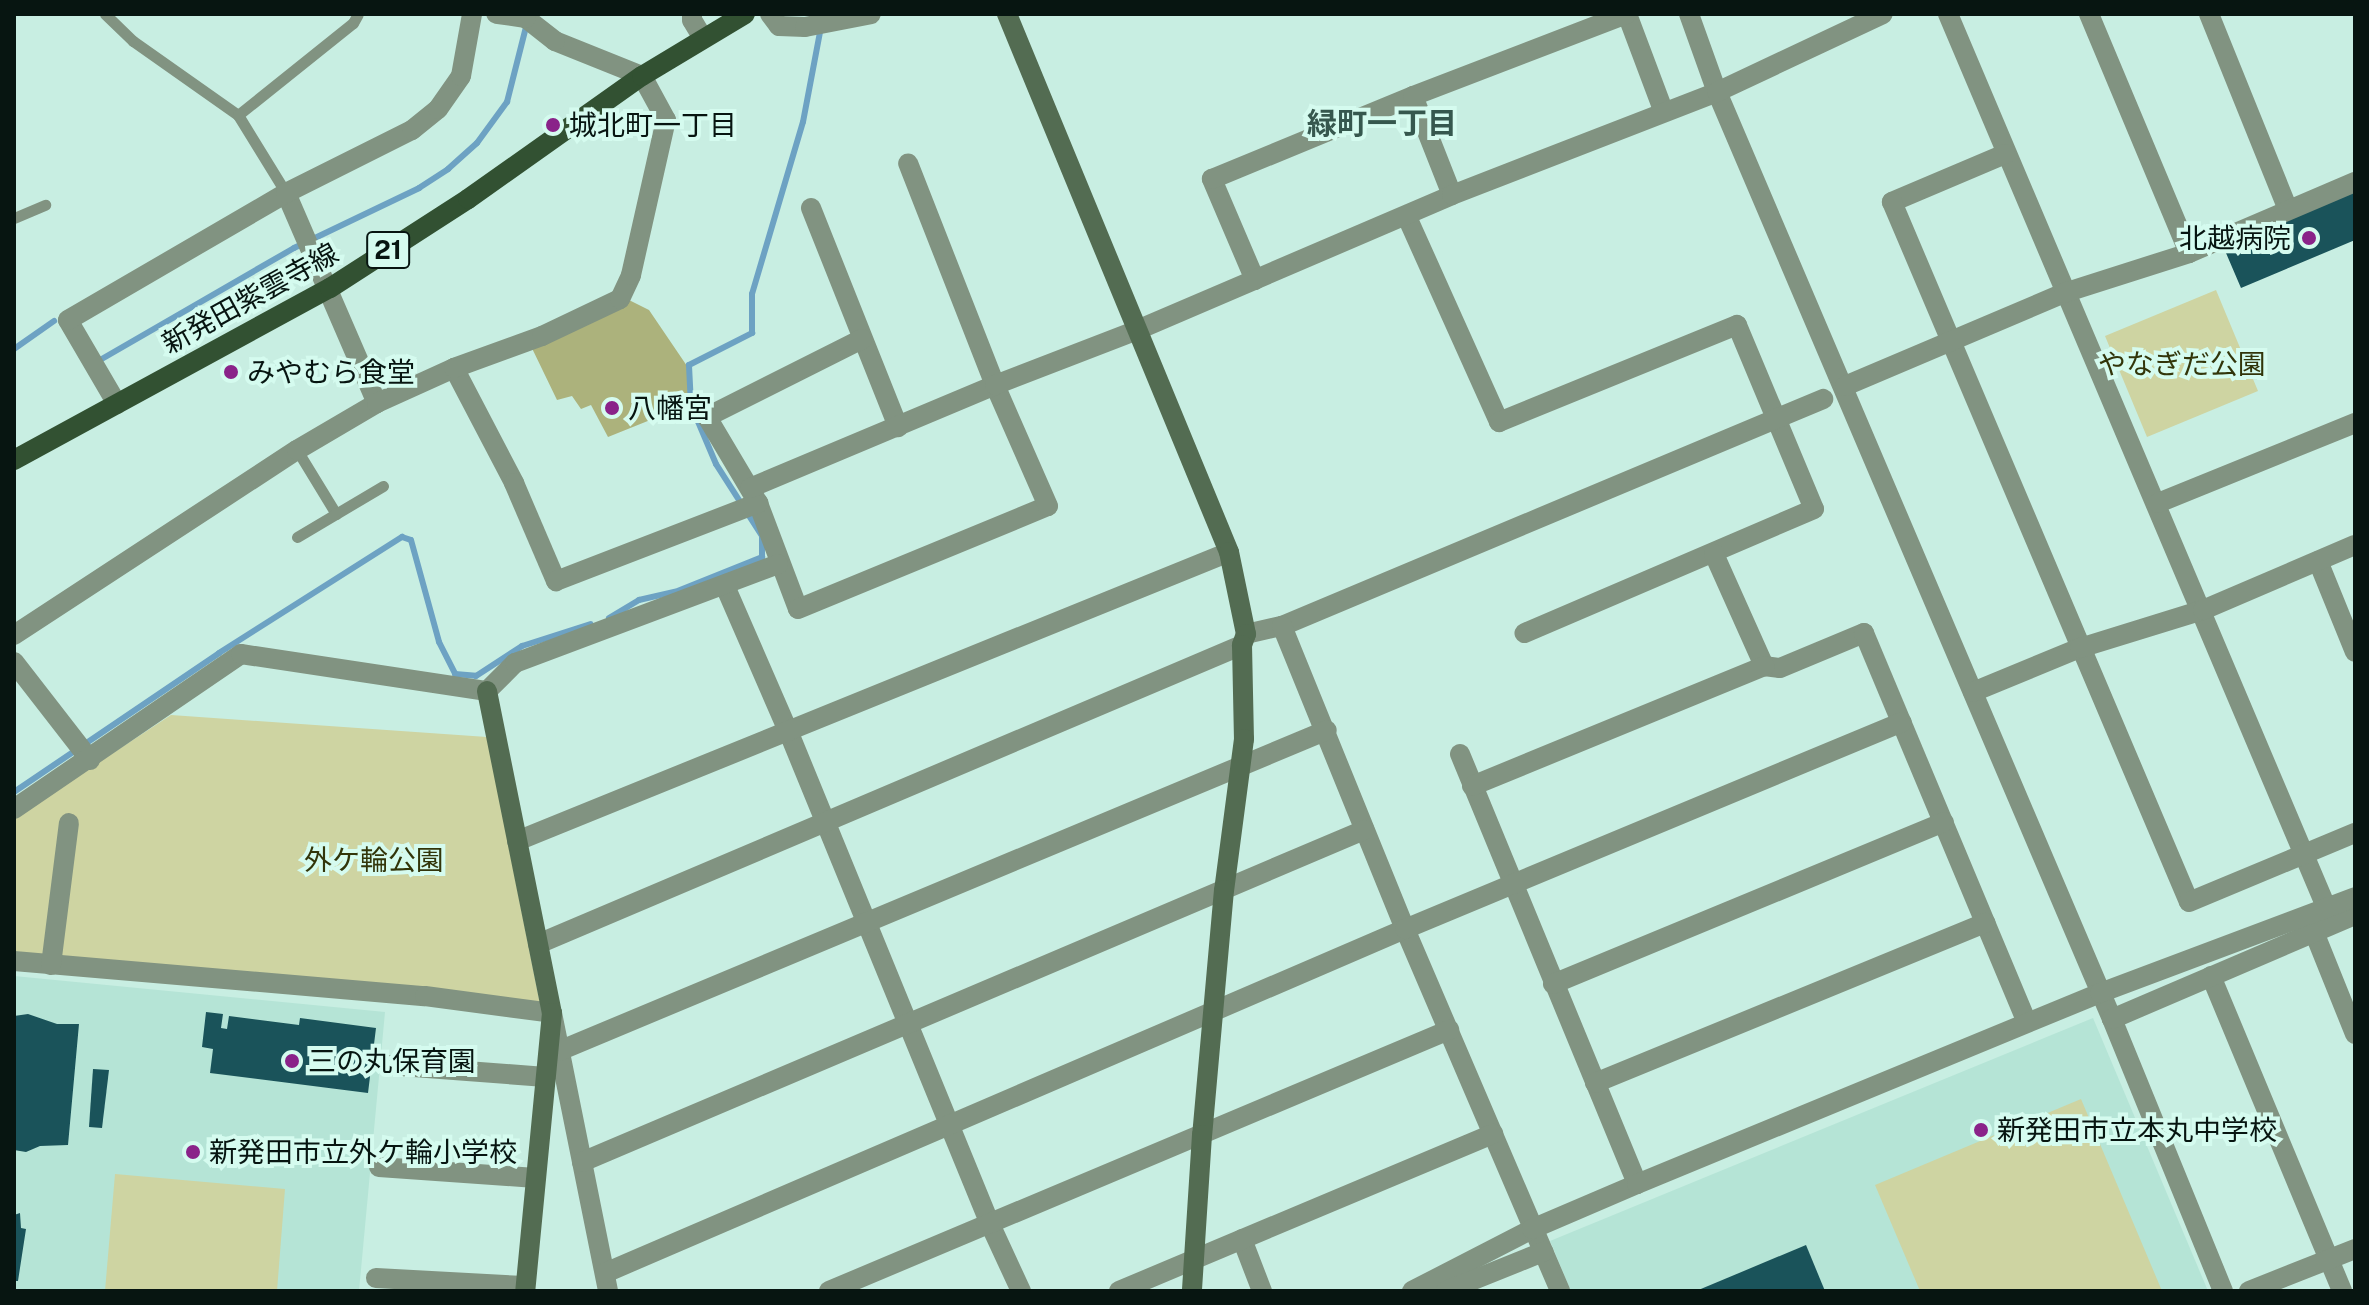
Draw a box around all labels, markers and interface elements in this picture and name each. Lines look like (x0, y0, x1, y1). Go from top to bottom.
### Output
district label: 緑町一丁目 (1307, 105, 1457, 141)
place label: 城北町一丁目 (569, 108, 737, 142)
marker: 城北町一丁目 (544, 116, 562, 134)
place label: 北越病院 (2179, 221, 2291, 255)
marker: 北越病院 (2298, 227, 2320, 249)
road number: 21 (366, 228, 410, 272)
street label: 新発田紫雲寺線 (156, 236, 344, 360)
park label: やなぎだ公園 (2098, 347, 2266, 381)
place label: みやむら食堂 (247, 355, 415, 389)
marker: みやむら食堂 (222, 363, 240, 381)
place label: 八幡宮 (628, 391, 712, 425)
marker: 八幡宮 (603, 399, 621, 417)
park label: 外ケ輪公園 (304, 843, 444, 877)
place label: 三の丸保育園 (308, 1044, 476, 1078)
marker: 三の丸保育園 (283, 1052, 301, 1070)
place label: 新発田市立本丸中学校 (1997, 1113, 2277, 1147)
marker: 新発田市立本丸中学校 (1972, 1121, 1990, 1139)
place label: 新発田市立外ケ輪小学校 (209, 1135, 517, 1169)
marker: 新発田市立外ケ輪小学校 (184, 1143, 202, 1161)

